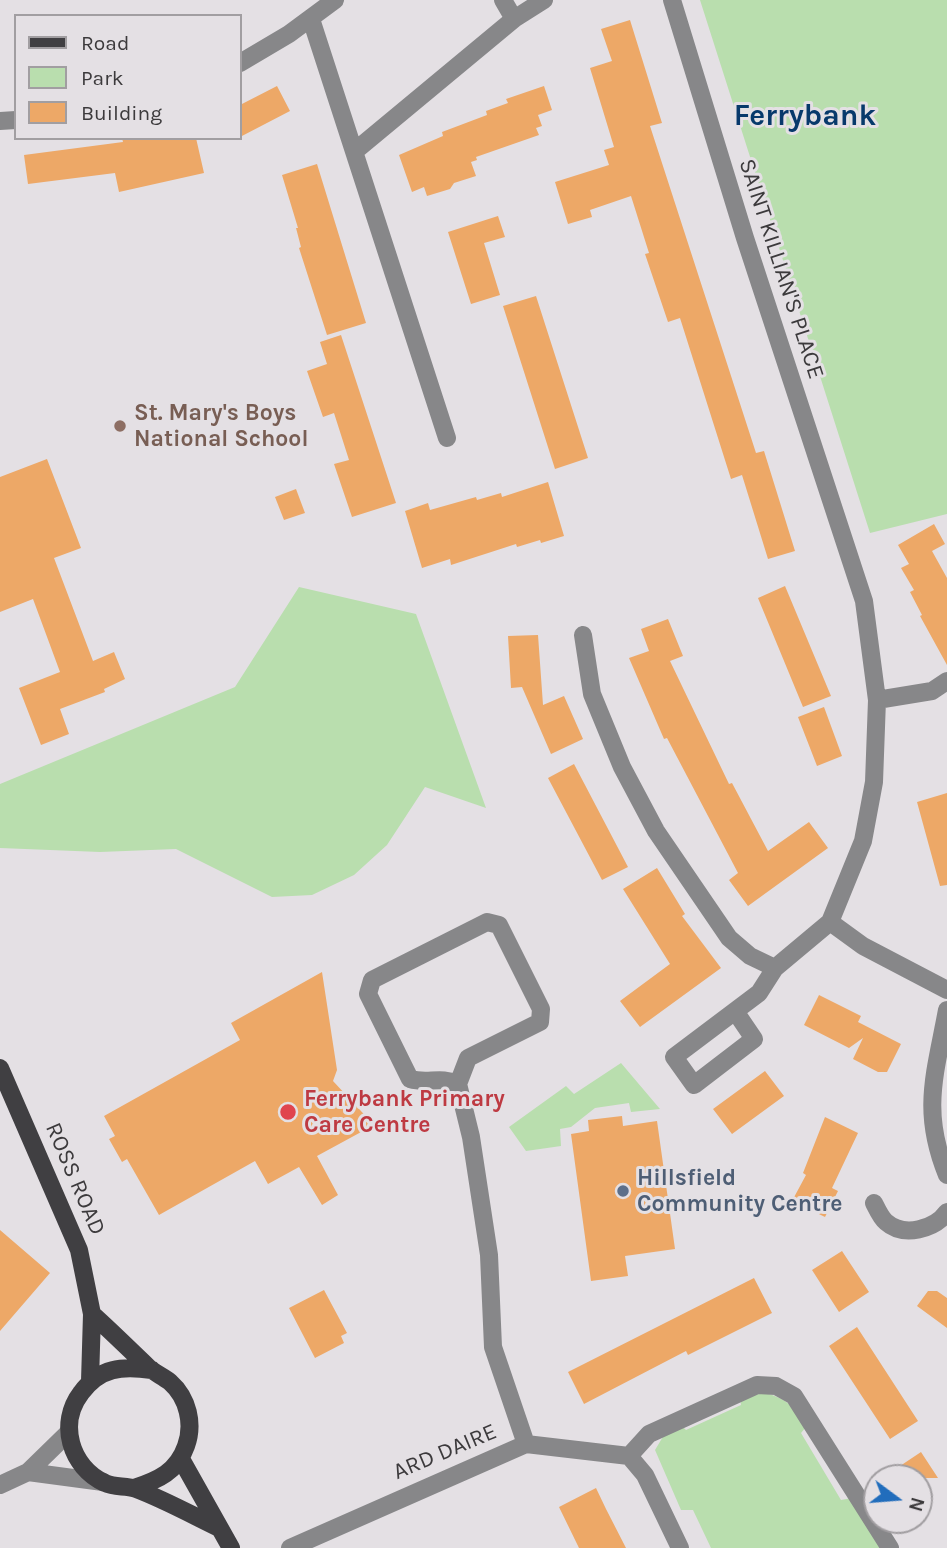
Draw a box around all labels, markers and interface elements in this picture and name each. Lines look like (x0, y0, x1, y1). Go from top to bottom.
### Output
legend (14, 14, 242, 140)
text: Road (81, 31, 129, 55)
text: Park (81, 66, 124, 90)
district label: Ferrybank (734, 98, 876, 134)
text: Building (81, 101, 162, 125)
street label: SAINT KILLIAN'S PLACE (732, 155, 830, 383)
place label: St. Mary's Boys National School (134, 399, 308, 453)
marker: St. Mary's Boys National School (112, 418, 128, 434)
place label: Ferrybank Primary Care Centre (304, 1085, 505, 1139)
marker: Ferrybank Primary Care Centre (278, 1102, 298, 1122)
street label: ROSS ROAD (39, 1119, 111, 1239)
place label: Hillsfield Community Centre (637, 1164, 842, 1218)
marker: Hillsfield Community Centre (615, 1183, 631, 1199)
street label: ARD DAIRE (389, 1418, 501, 1486)
north arrow (863, 1464, 933, 1534)
text: N (904, 1495, 929, 1514)

